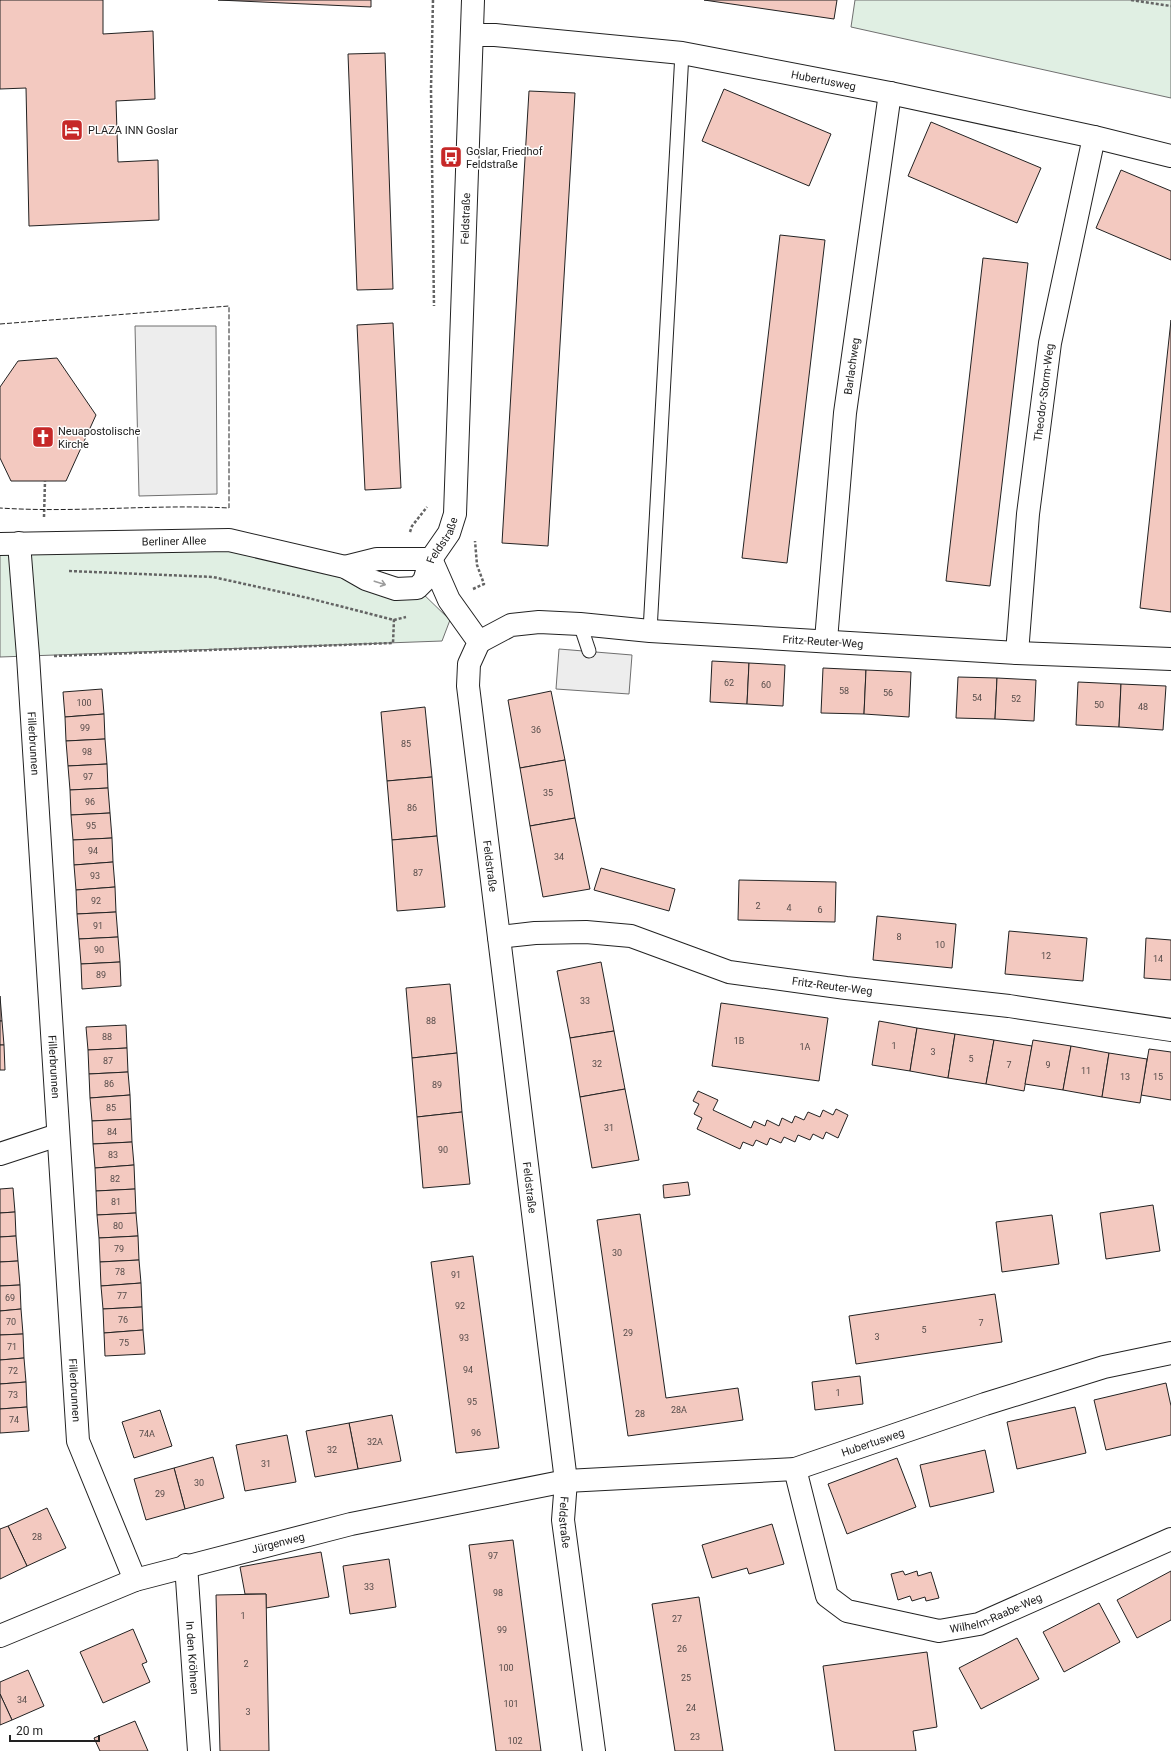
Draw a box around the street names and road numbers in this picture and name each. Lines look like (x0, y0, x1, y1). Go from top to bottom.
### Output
street label: Hubertusweg (790, 68, 857, 93)
street label: Feldstraße (458, 192, 473, 245)
street label: Barlachweg (842, 337, 863, 396)
street label: Theodor-Storm-Weg (1031, 343, 1057, 442)
street label: Feldstraße (424, 515, 461, 565)
street label: Berliner Allee (142, 534, 206, 549)
street label: Fritz-Reuter-Weg (782, 633, 864, 651)
street label: Fillerbrunnen (25, 711, 42, 776)
street label: Feldstraße (480, 840, 499, 893)
street label: Fritz-Reuter-Weg (791, 975, 873, 998)
street label: Fillerbrunnen (45, 1035, 62, 1099)
street label: Feldstraße (520, 1161, 539, 1214)
street label: Fillerbrunnen (66, 1358, 83, 1422)
street label: Hubertusweg (840, 1426, 906, 1460)
street label: Feldstraße (556, 1496, 573, 1549)
street label: Jürgenweg (250, 1530, 306, 1556)
street label: Wilhelm-Raabe-Weg (949, 1591, 1044, 1636)
street label: In den Kröhnen (183, 1621, 201, 1695)

